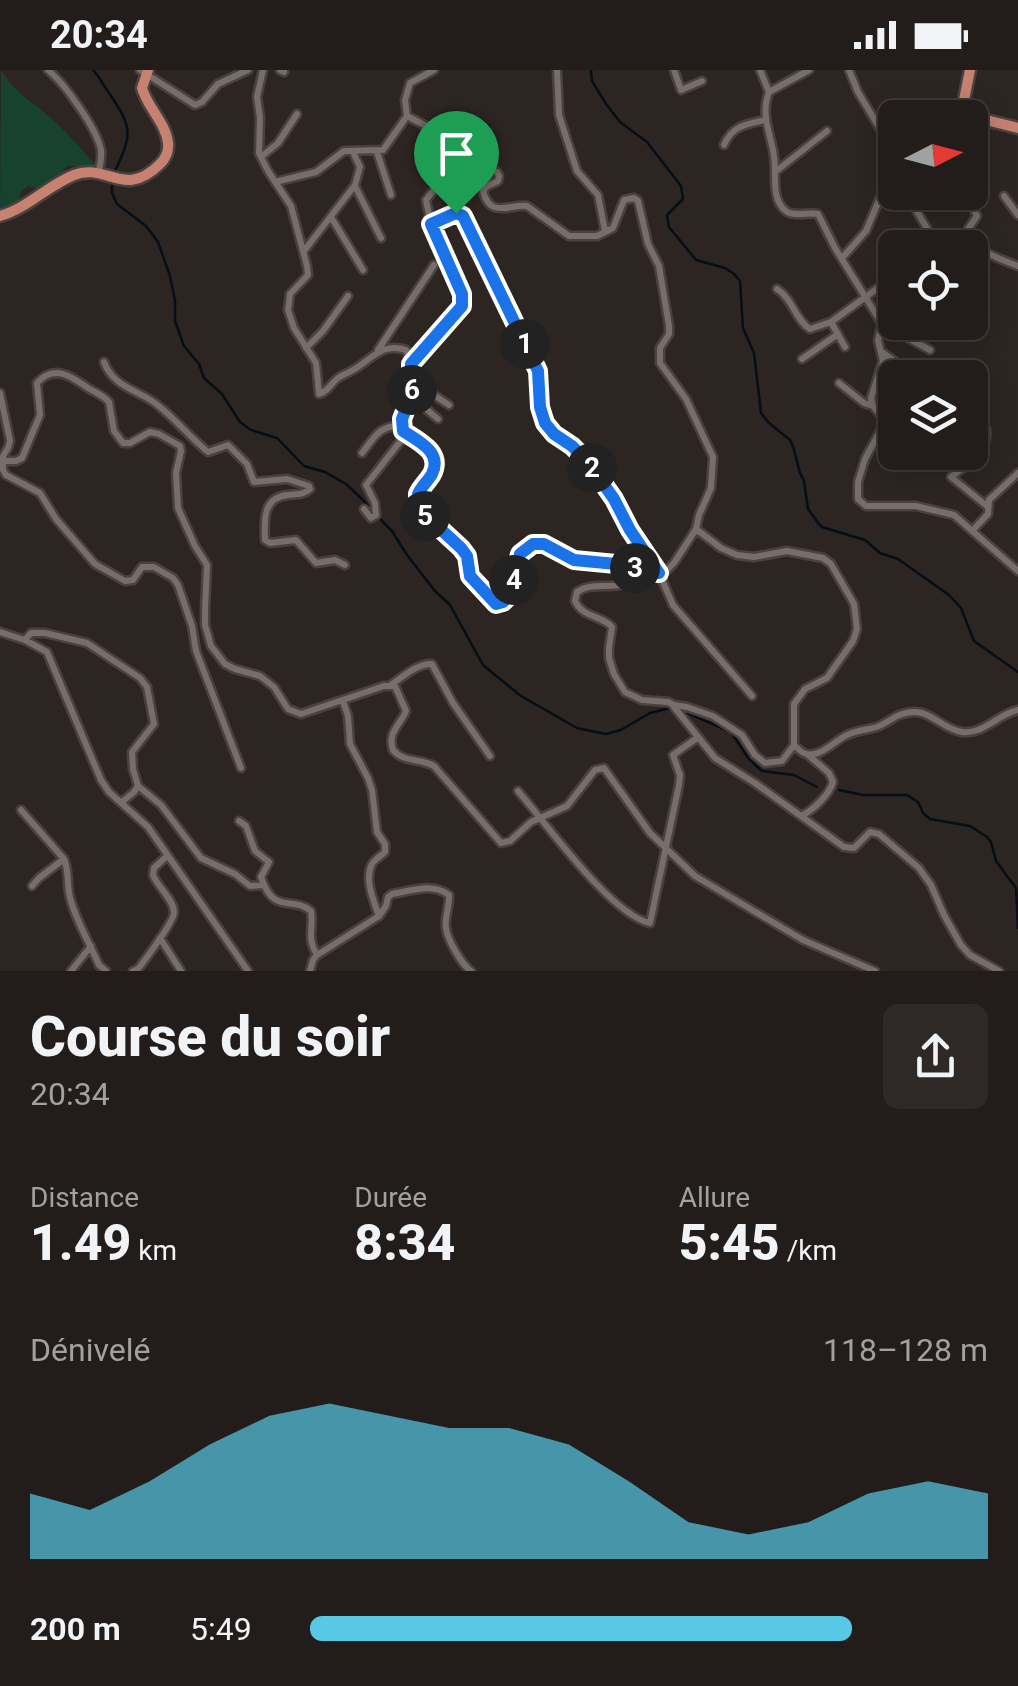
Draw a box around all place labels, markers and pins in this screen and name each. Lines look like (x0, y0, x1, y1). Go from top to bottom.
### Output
pin (414, 111, 499, 214)
pin: 1 (500, 319, 550, 369)
pin: 6 (387, 365, 437, 415)
pin: 2 (567, 443, 617, 493)
pin: 5 (400, 491, 450, 541)
pin: 3 (610, 543, 660, 593)
pin: 4 (489, 555, 539, 605)

